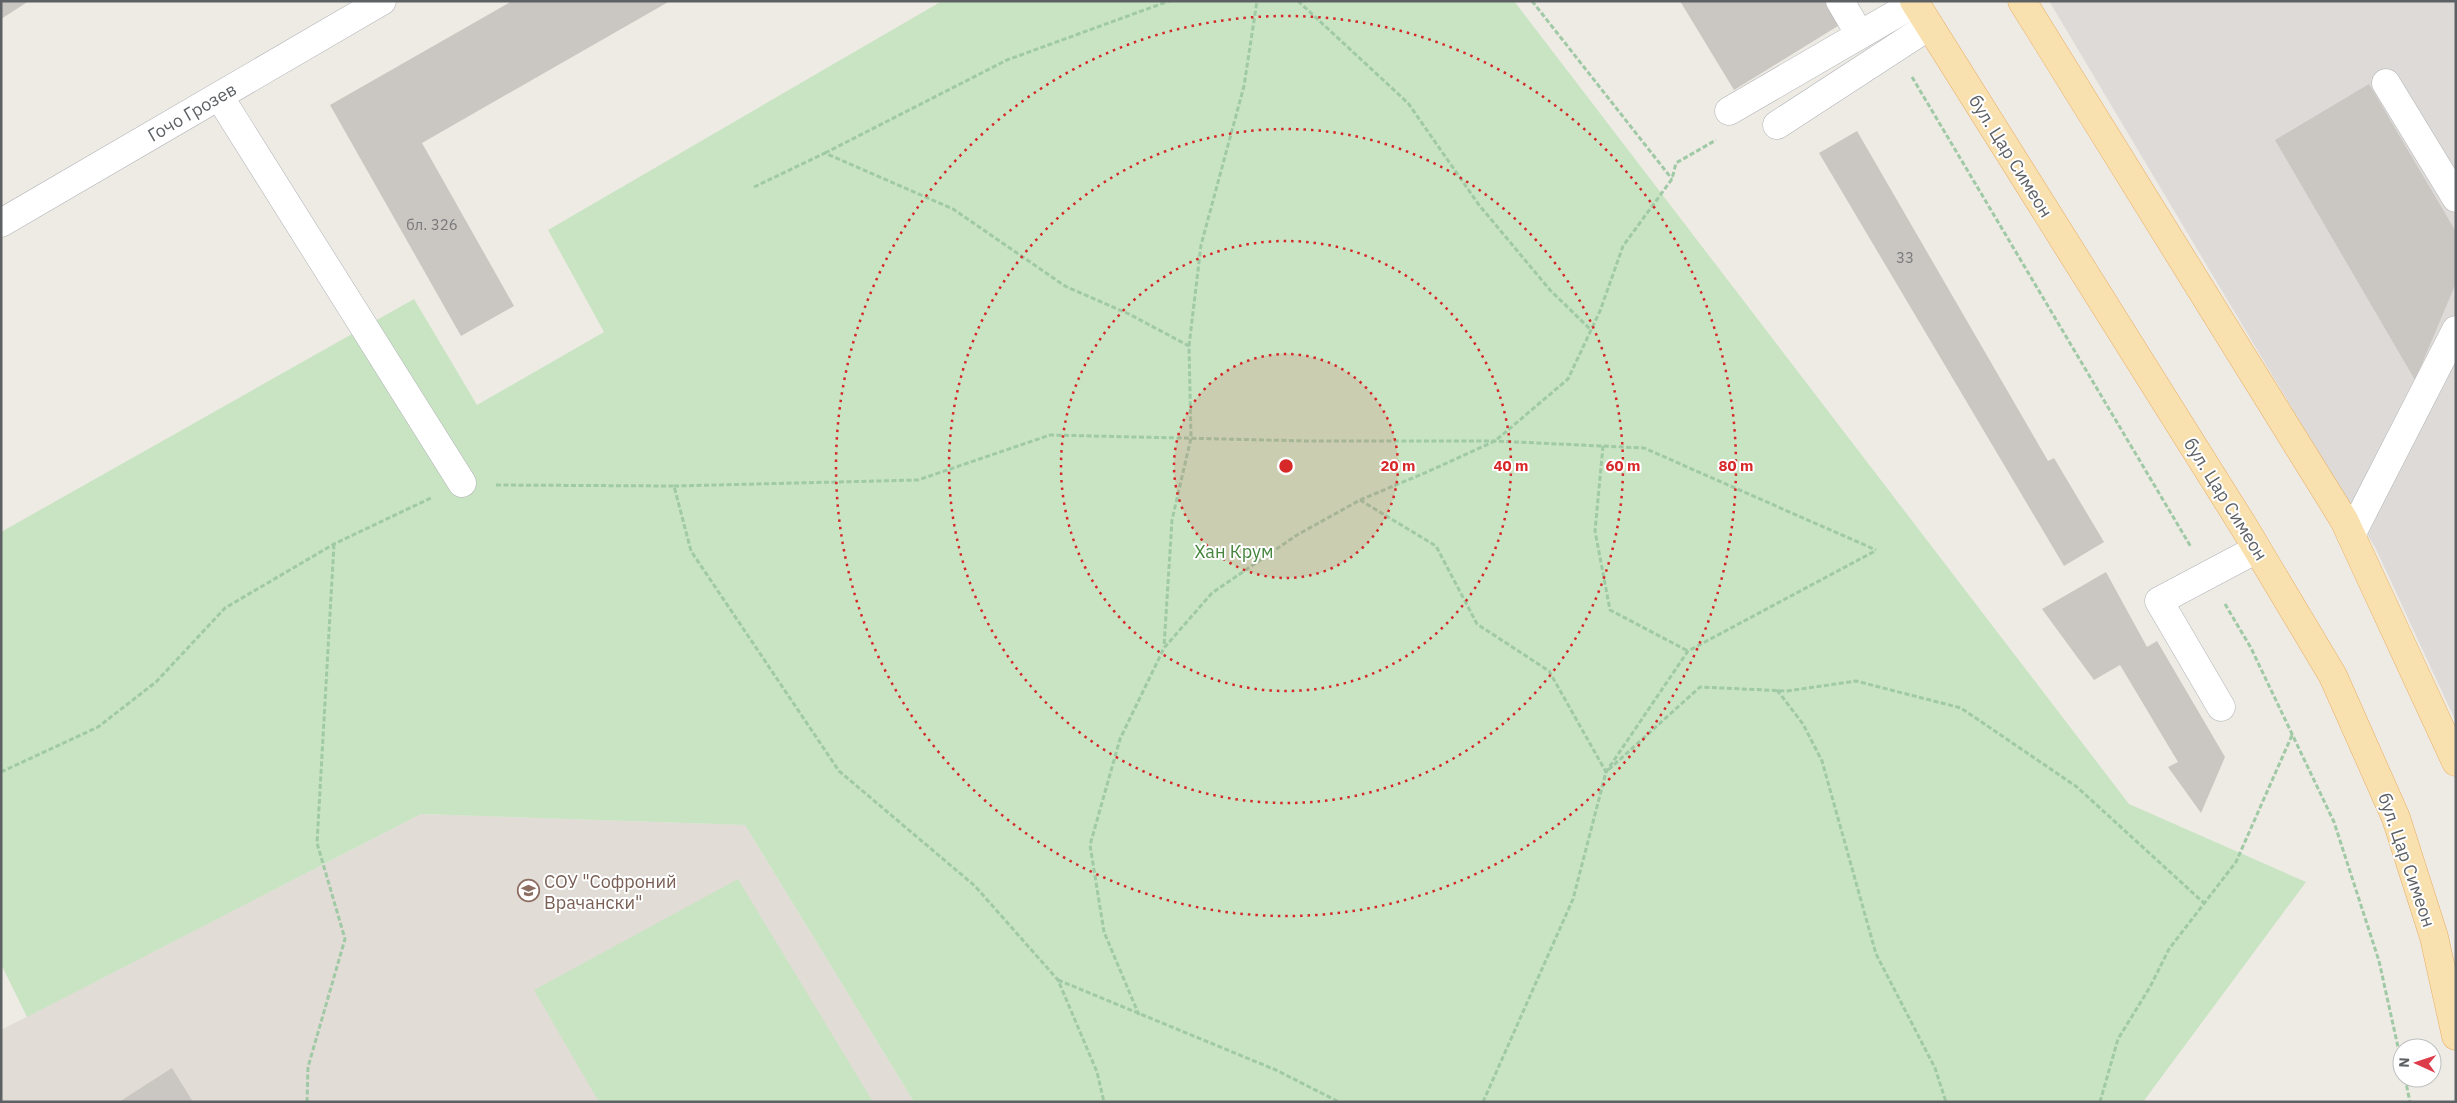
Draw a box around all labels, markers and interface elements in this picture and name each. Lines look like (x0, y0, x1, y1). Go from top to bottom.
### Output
street label: Гочо Грозев (144, 77, 240, 147)
street label: бул. Цар Симеон (1964, 90, 2058, 222)
house number: бл. 326 (406, 215, 458, 234)
house number: 33 (1896, 248, 1914, 267)
street label: бул. Цар Симеон (2179, 433, 2273, 565)
text: 20 m (1381, 456, 1415, 475)
text: 40 m (1494, 456, 1528, 475)
text: 60 m (1606, 456, 1640, 475)
text: 80 m (1719, 456, 1753, 475)
centre of rings (1277, 457, 1295, 475)
park label: Хан Крум (1194, 540, 1274, 563)
street label: бул. Цар Симеон (2373, 790, 2441, 930)
place label: СОУ "Софроний Врачански" (544, 870, 677, 914)
school or university icon: СОУ "Софроний Врачански" (516, 879, 540, 903)
north arrow (2392, 1038, 2442, 1088)
text: N (2395, 1057, 2413, 1068)

